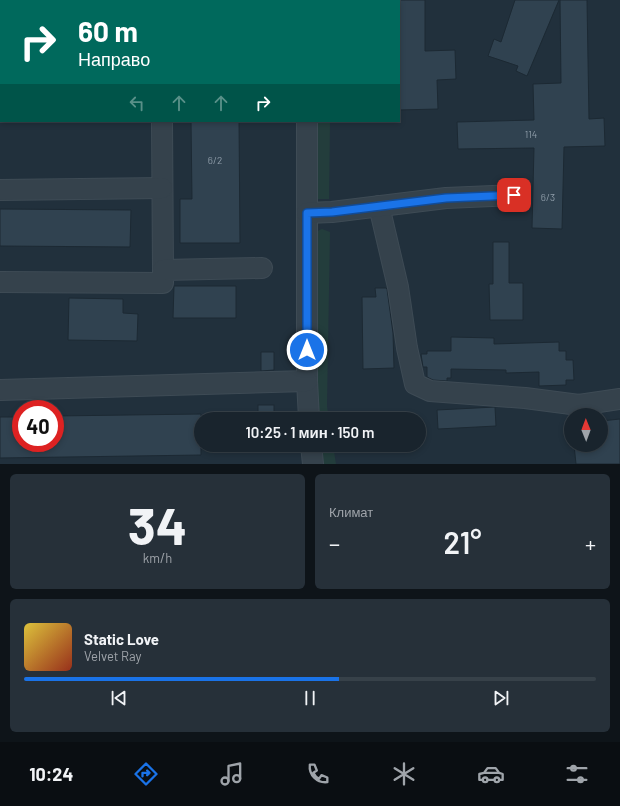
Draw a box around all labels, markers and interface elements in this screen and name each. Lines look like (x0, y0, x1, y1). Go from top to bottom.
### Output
text: 60 m (78, 14, 138, 48)
icon: right (12, 16, 64, 68)
text: Направо (78, 48, 150, 70)
icon: left (126, 92, 148, 114)
icon: ahead (168, 92, 190, 114)
icon: ahead (210, 92, 232, 114)
icon: right (252, 92, 274, 114)
house number: 114 (525, 128, 537, 140)
house number: 6/2 (208, 154, 222, 166)
pin (497, 178, 531, 212)
icon: arrive (503, 184, 525, 206)
house number: 6/3 (541, 191, 555, 203)
position arrow (286, 329, 328, 371)
speed limit sign: 40 (12, 400, 64, 452)
north arrow (564, 408, 608, 452)
map controls (564, 408, 608, 452)
text: 10:25 · 1 мин · 150 m (245, 423, 375, 441)
text: 34 (128, 493, 187, 555)
text: Климат (329, 504, 373, 520)
text: 21° (443, 524, 482, 560)
text: − (329, 530, 340, 556)
text: + (585, 530, 596, 556)
text: km/h (143, 550, 172, 566)
text: Static Love (84, 630, 159, 648)
text: Velvet Ray (84, 648, 142, 664)
icon: previous (108, 687, 130, 709)
icon: pause (299, 687, 321, 709)
icon: next (490, 687, 512, 709)
icon: directions (132, 760, 160, 788)
icon: music (218, 760, 246, 788)
icon: phone (304, 760, 332, 788)
icon: climate (390, 760, 418, 788)
icon: car (477, 760, 505, 788)
icon: filters (563, 760, 591, 788)
text: 10:24 (29, 763, 73, 785)

